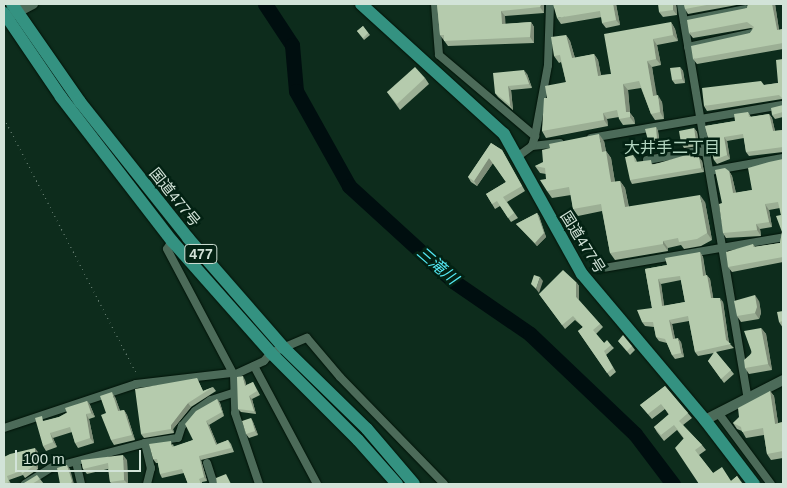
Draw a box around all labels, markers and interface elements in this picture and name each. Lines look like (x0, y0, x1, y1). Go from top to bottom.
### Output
district label: 大井手二丁目 (624, 138, 720, 158)
street label: 国道477号 (146, 164, 204, 230)
street label: 国道477号 (557, 208, 609, 276)
road number: 477 (184, 242, 218, 266)
water label: 三滝川 (413, 243, 461, 289)
scale bar (18, 440, 144, 472)
text: 100 m (23, 450, 65, 467)

